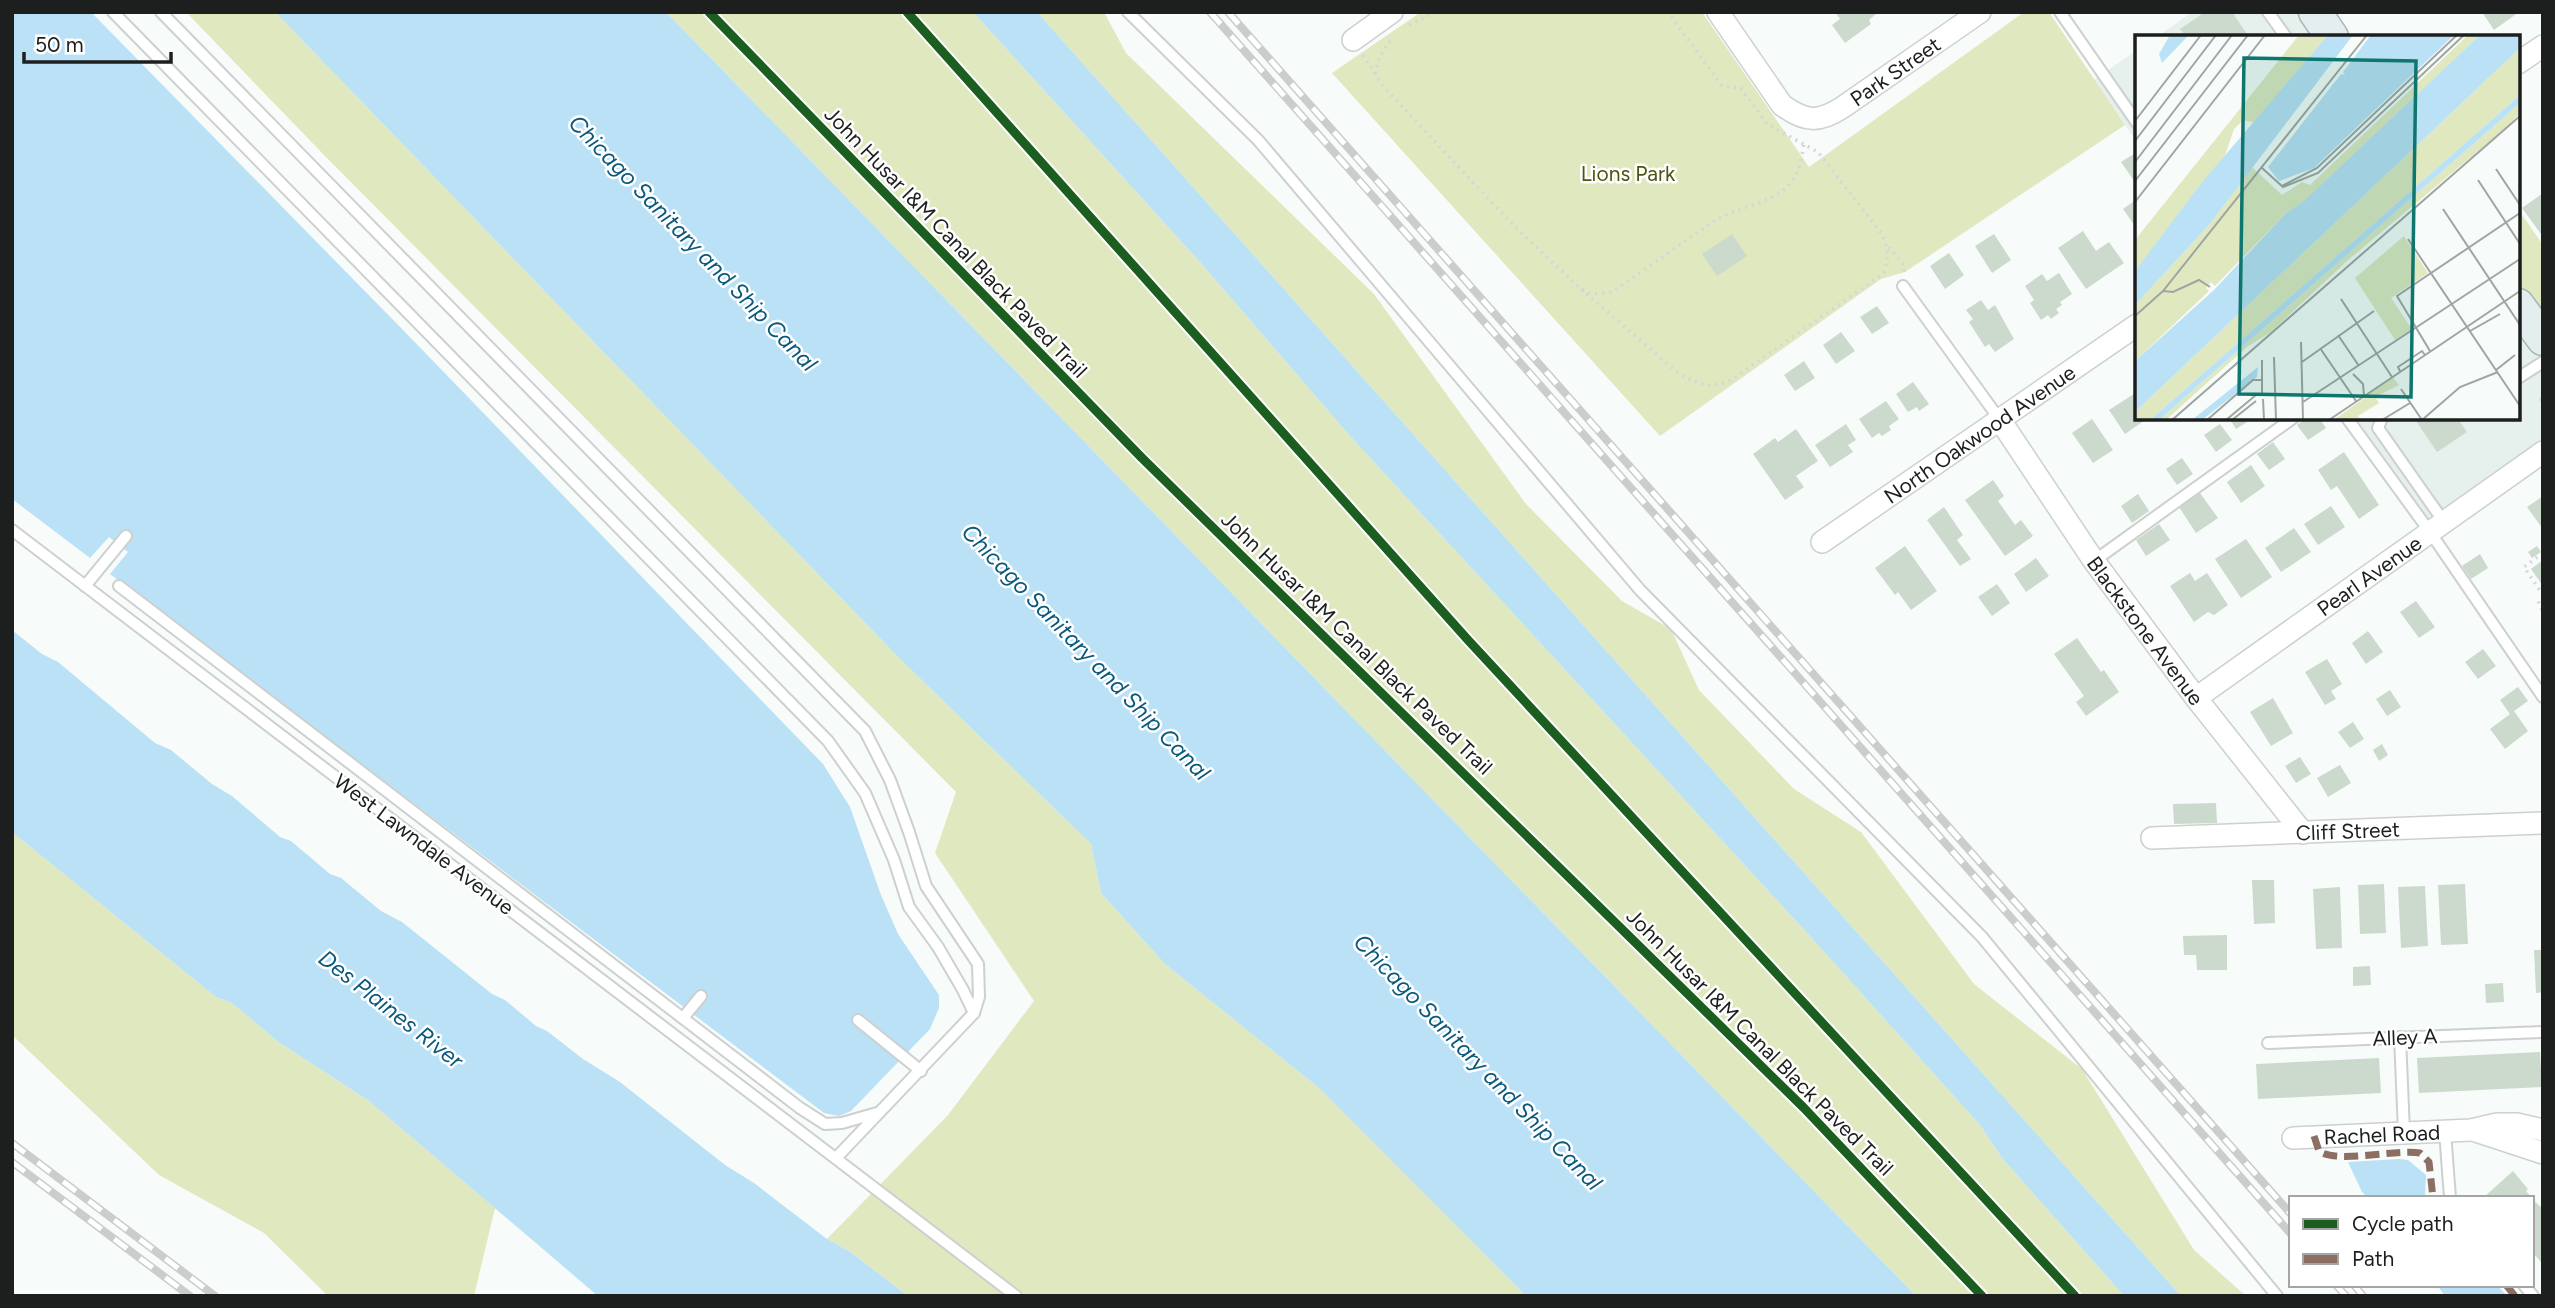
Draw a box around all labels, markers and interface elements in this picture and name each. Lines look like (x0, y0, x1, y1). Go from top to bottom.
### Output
scale bar (24, 21, 172, 65)
street label: Park Street (1845, 31, 1945, 111)
text: 50 m (35, 32, 84, 57)
inset map (2135, 35, 2520, 420)
street label: John Husar I&M Canal Black Paved Trail (820, 101, 1092, 383)
water label: Chicago Sanitary and Ship Canal (563, 109, 824, 378)
park label: Lions Park (1581, 161, 1676, 186)
street label: North Oakwood Avenue (1879, 359, 2080, 508)
street label: John Husar I&M Canal Black Paved Trail (1216, 507, 1498, 779)
water label: Chicago Sanitary and Ship Canal (956, 518, 1217, 787)
street label: Pearl Avenue (2312, 530, 2426, 621)
street label: Blackstone Avenue (2082, 551, 2209, 710)
street label: West Lawndale Avenue (329, 768, 519, 920)
street label: Cliff Street (2295, 816, 2400, 845)
street label: John Husar I&M Canal Black Paved Trail (1621, 903, 1899, 1181)
water label: Chicago Sanitary and Ship Canal (1348, 928, 1609, 1197)
water label: Des Plaines River (313, 944, 470, 1075)
street label: Alley A (2372, 1023, 2438, 1051)
street label: Rachel Road (2323, 1119, 2441, 1149)
legend (2289, 1196, 2534, 1287)
text: Cycle path (2352, 1211, 2453, 1236)
text: Path (2352, 1246, 2394, 1271)

